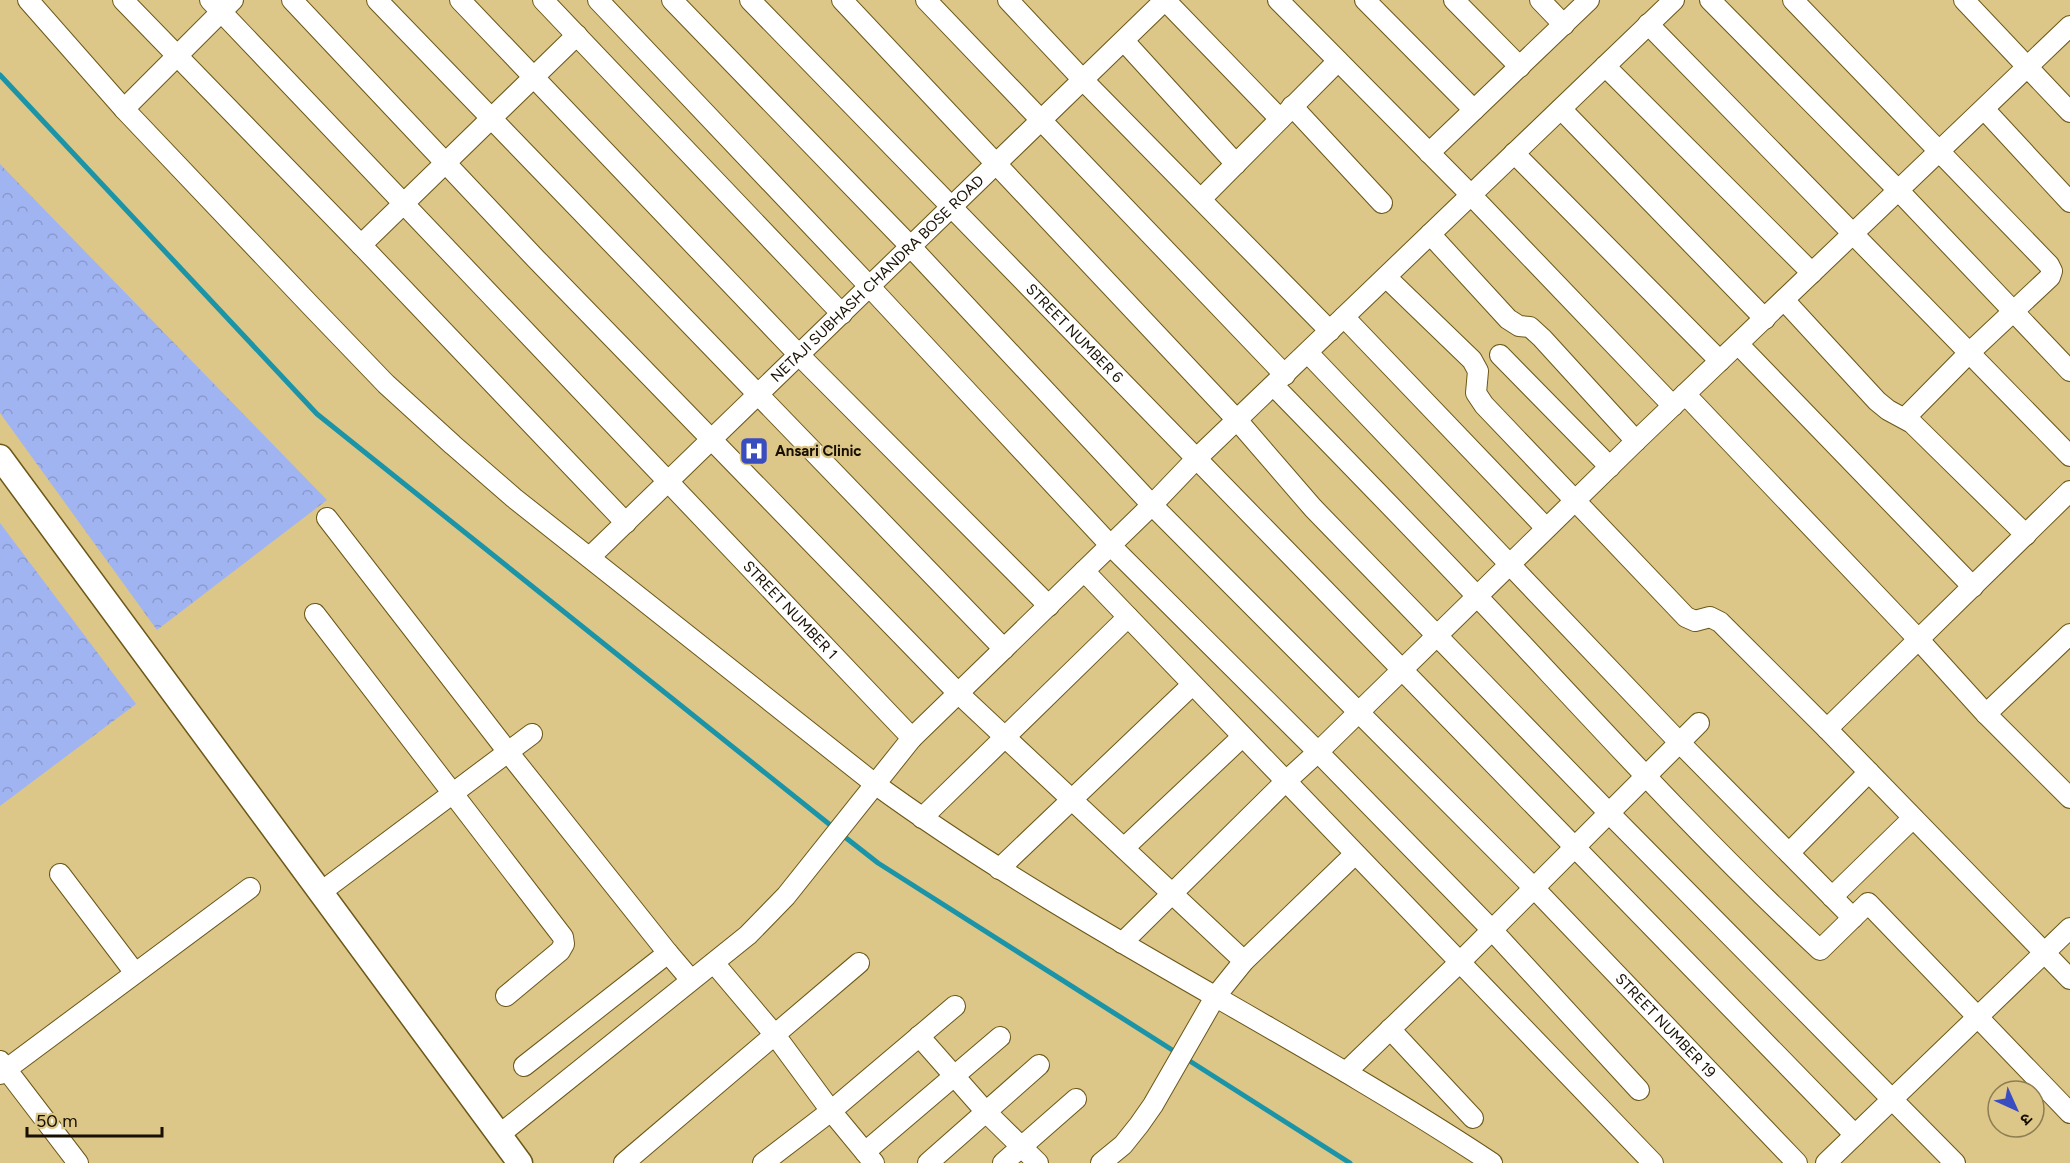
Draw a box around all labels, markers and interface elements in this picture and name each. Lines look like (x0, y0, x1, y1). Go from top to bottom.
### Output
street label: NETAJI SUBHASH CHANDRA BOSE ROAD (767, 171, 988, 386)
street label: STREET NUMBER 6 (1022, 280, 1127, 387)
hospital icon: Ansari Clinic (738, 435, 770, 467)
place label: Ansari Clinic (775, 442, 862, 460)
street label: STREET NUMBER 1 (739, 557, 841, 663)
street label: STREET NUMBER 19 (1612, 970, 1720, 1081)
north arrow (1986, 1079, 2046, 1139)
scale bar (27, 1100, 162, 1138)
text: उ (2016, 1109, 2036, 1130)
text: 50 m (36, 1110, 78, 1132)

